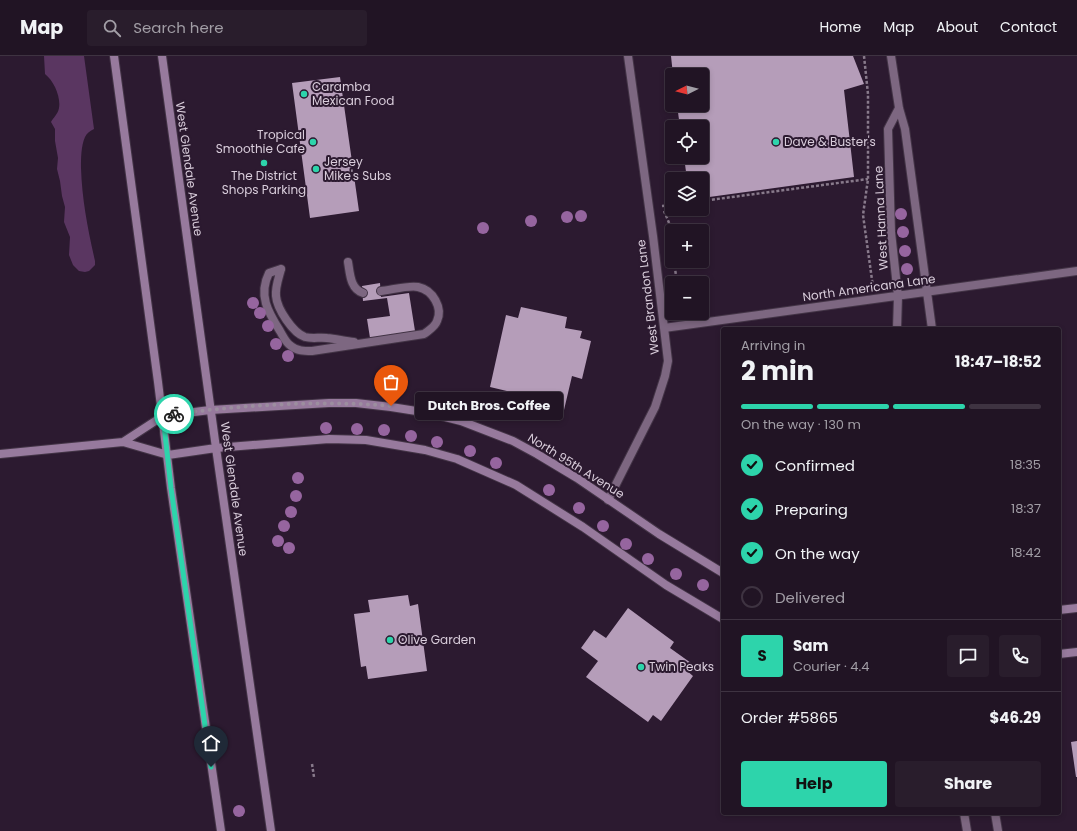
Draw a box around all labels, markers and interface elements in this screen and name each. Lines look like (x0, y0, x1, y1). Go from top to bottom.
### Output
search box (87, 10, 367, 46)
text: Map (20, 14, 63, 41)
icon: search (101, 17, 123, 39)
text: Search here (133, 17, 224, 38)
text: Home (819, 17, 861, 37)
text: Map (883, 17, 914, 37)
text: About (936, 17, 978, 37)
text: Contact (1000, 17, 1057, 37)
north arrow (665, 68, 709, 112)
map controls (665, 68, 709, 320)
place label: Caramba Mexican Food (312, 78, 394, 109)
marker: Caramba Mexican Food (299, 89, 309, 99)
street label: West Glendale Avenue (172, 101, 207, 237)
button: locate (665, 120, 709, 164)
place label: Tropical Smoothie Cafe (216, 126, 305, 157)
place label: Dave & Buster's (784, 133, 876, 150)
marker: Tropical Smoothie Cafe (308, 137, 318, 147)
marker: Dave & Buster's (771, 137, 781, 147)
place label: Jersey Mike's Subs (324, 153, 391, 184)
marker: The District Shops Parking (259, 158, 269, 168)
marker: Jersey Mike's Subs (311, 164, 321, 174)
street label: West Hanna Lane (869, 165, 892, 271)
place label: The District Shops Parking (222, 167, 306, 198)
button: layers (665, 172, 709, 216)
button: + (665, 224, 709, 268)
street label: West Brandon Lane (632, 239, 663, 356)
street label: North Americana Lane (801, 270, 936, 305)
button: − (665, 276, 709, 320)
text: Arriving in (741, 336, 805, 355)
text: 18:47–18:52 (955, 351, 1041, 372)
text: 2 min (741, 353, 814, 389)
pin (374, 365, 408, 406)
icon: bag (380, 371, 402, 393)
callout: Dutch Bros. Coffee (415, 392, 563, 420)
courier (154, 394, 194, 434)
text: Dutch Bros. Coffee (428, 396, 550, 415)
icon: bike (163, 403, 185, 425)
text: On the way · 130 m (741, 415, 861, 434)
street label: West Glendale Avenue (217, 421, 252, 557)
street label: North 95th Avenue (525, 429, 628, 502)
icon: check (741, 454, 763, 476)
text: Confirmed (775, 455, 855, 476)
text: 18:35 (1010, 455, 1041, 474)
icon: check (741, 498, 763, 520)
text: Preparing (775, 499, 848, 520)
text: 18:37 (1011, 499, 1041, 518)
icon: check (741, 542, 763, 564)
text: On the way (775, 543, 860, 564)
text: 18:42 (1010, 543, 1041, 562)
text: Delivered (775, 587, 845, 608)
place label: Olive Garden (398, 631, 476, 648)
marker: Olive Garden (385, 635, 395, 645)
text: Sam (793, 635, 828, 656)
button: chat (947, 635, 989, 677)
button: phone (999, 635, 1041, 677)
text: S (757, 645, 767, 666)
text: Courier · 4.4 (793, 657, 869, 676)
place label: Twin Peaks (649, 658, 714, 675)
marker: Twin Peaks (636, 662, 646, 672)
text: Order #5865 (741, 707, 838, 728)
text: $46.29 (989, 707, 1041, 728)
pin (194, 726, 228, 767)
icon: home (200, 732, 222, 754)
button: Help (741, 761, 887, 807)
button: Share (895, 761, 1041, 807)

